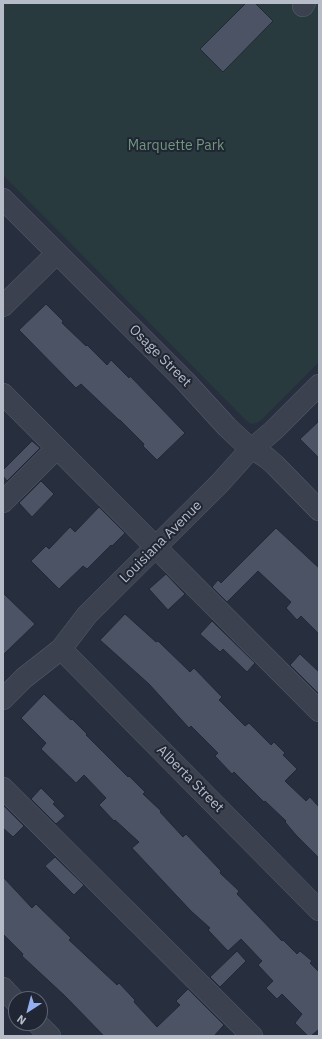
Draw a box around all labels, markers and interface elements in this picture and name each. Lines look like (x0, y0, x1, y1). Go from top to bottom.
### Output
park label: Marquette Park (128, 138, 224, 154)
street label: Osage Street (125, 321, 195, 391)
street label: Louisiana Avenue (116, 497, 206, 587)
street label: Alberta Street (153, 742, 227, 816)
north arrow (8, 991, 48, 1031)
text: N (14, 1012, 29, 1028)

